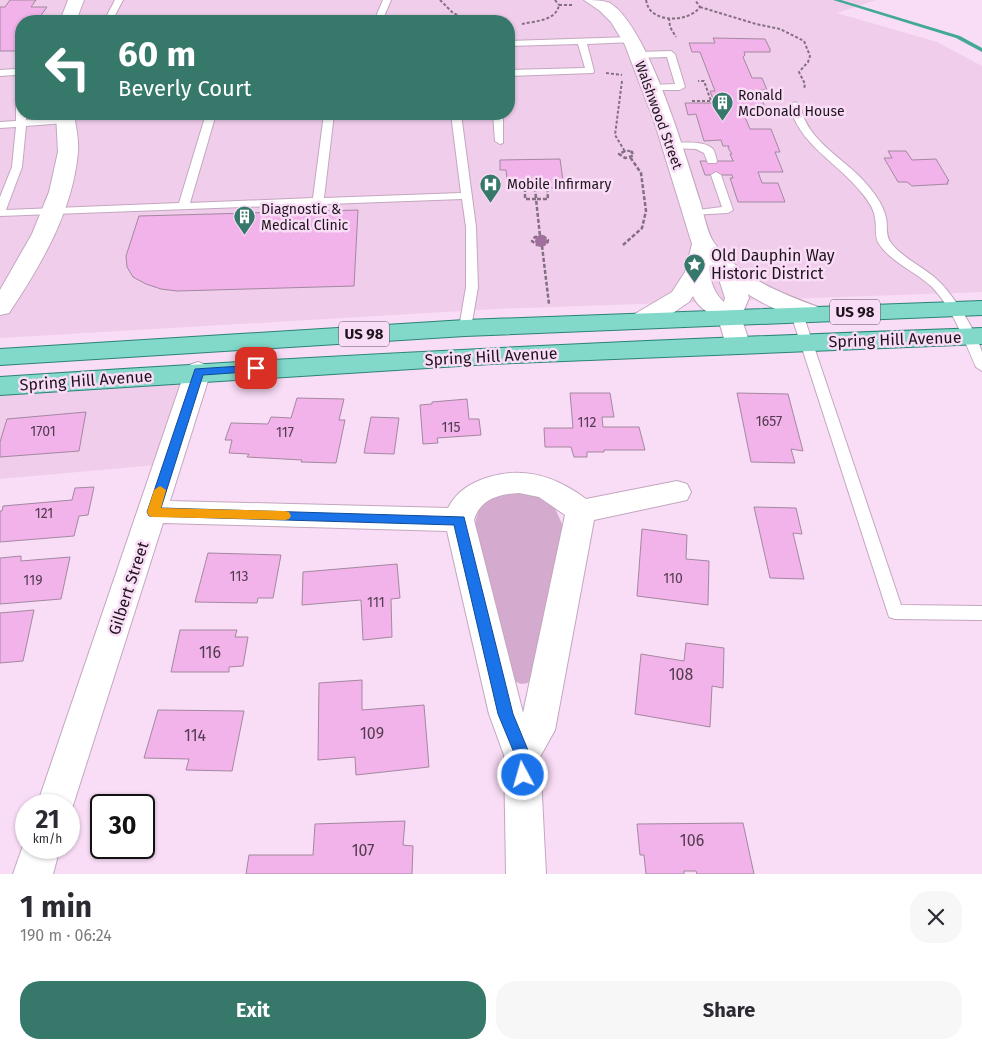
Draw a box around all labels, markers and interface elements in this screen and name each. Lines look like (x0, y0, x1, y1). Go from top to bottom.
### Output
text: 60 m (118, 33, 196, 75)
icon: left (35, 35, 100, 100)
street label: Walshwood Street (631, 59, 686, 172)
text: Beverly Court (118, 75, 251, 102)
place label: Ronald McDonald House (738, 87, 845, 120)
building icon: Ronald McDonald House (710, 91, 734, 122)
hospital icon: Mobile Infirmary (479, 172, 503, 203)
place label: Mobile Infirmary (507, 176, 612, 193)
place label: Diagnostic & Medical Clinic (261, 201, 349, 234)
building icon: Diagnostic & Medical Clinic (233, 205, 257, 236)
place label: Old Dauphin Way Historic District (711, 246, 835, 283)
place icon: Old Dauphin Way Historic District (683, 252, 707, 283)
road number: US 98 (830, 300, 880, 324)
road number: US 98 (339, 322, 389, 346)
street label: Spring Hill Avenue (828, 328, 962, 351)
street label: Spring Hill Avenue (424, 344, 558, 369)
pin (235, 347, 277, 389)
icon: arrive (242, 354, 270, 382)
street label: Spring Hill Avenue (19, 366, 153, 395)
house number: 1657 (756, 413, 782, 430)
house number: 112 (578, 414, 596, 431)
house number: 115 (442, 419, 460, 436)
house number: 1701 (30, 423, 56, 440)
house number: 117 (276, 424, 294, 441)
house number: 121 (35, 505, 53, 522)
street label: Gilbert Street (104, 539, 153, 637)
house number: 113 (230, 568, 248, 585)
house number: 110 (663, 570, 683, 587)
house number: 119 (23, 572, 43, 589)
house number: 111 (367, 594, 385, 611)
house number: 116 (199, 643, 221, 662)
house number: 108 (669, 665, 694, 684)
house number: 109 (360, 724, 384, 743)
house number: 114 (184, 726, 207, 745)
position arrow (496, 748, 548, 800)
speed limit sign: 30 (90, 794, 155, 859)
text: 21 (36, 805, 59, 835)
house number: 106 (680, 831, 704, 850)
text: km/h (33, 832, 62, 846)
house number: 107 (352, 841, 374, 860)
text: 1 min (20, 889, 92, 925)
button: close (910, 891, 962, 943)
text: 190 m · 06:24 (20, 926, 112, 945)
button: Exit (20, 981, 486, 1039)
button: Share (496, 981, 962, 1039)

